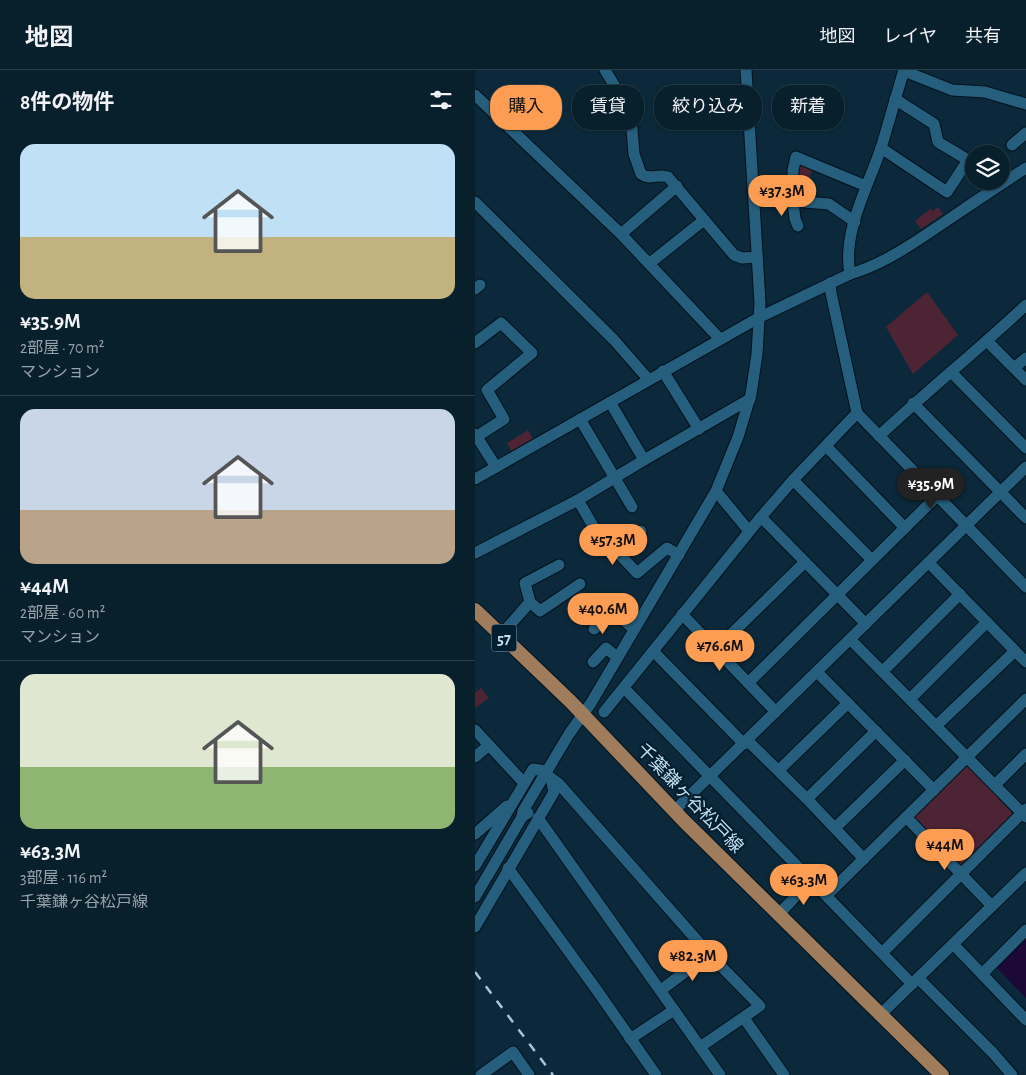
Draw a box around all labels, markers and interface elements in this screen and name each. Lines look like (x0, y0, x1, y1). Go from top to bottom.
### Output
text: 地図 (25, 26, 73, 50)
text: 地図 (820, 28, 856, 46)
text: レイヤ (884, 28, 937, 46)
text: 共有 (965, 28, 1001, 46)
chip: 購入 (490, 85, 562, 130)
chip: 賃貸 (572, 85, 644, 130)
chip: 絞り込み (654, 85, 762, 130)
chip: 新着 (772, 85, 844, 130)
icon: filters (427, 86, 455, 114)
text: 8件の物件 (20, 92, 114, 113)
map controls (965, 145, 1010, 190)
button: layers (965, 145, 1010, 190)
pin: ¥37.3M (741, 174, 823, 217)
icon: home (193, 176, 283, 266)
text: ¥37.3M (759, 183, 805, 199)
text: ¥35.9M (20, 311, 81, 332)
text: 2部屋 · 70 m² (20, 340, 104, 356)
text: マンション (20, 364, 100, 380)
icon: home (193, 442, 283, 532)
pin: ¥35.9M (890, 468, 972, 510)
text: ¥35.9M (908, 476, 954, 492)
pin: ¥57.3M (572, 524, 654, 566)
text: ¥57.3M (590, 532, 636, 548)
text: ¥44M (20, 576, 69, 597)
pin: ¥40.6M (562, 592, 644, 635)
text: ¥40.6M (579, 601, 627, 617)
text: 2部屋 · 60 m² (20, 605, 105, 621)
road number: 57 (491, 624, 517, 652)
text: マンション (20, 629, 100, 645)
pin: ¥76.6M (679, 630, 761, 672)
text: ¥76.6M (696, 638, 744, 654)
icon: home (193, 707, 283, 797)
street label: 千葉鎌ヶ谷松戸線 (633, 739, 747, 857)
pin: ¥44M (915, 828, 975, 871)
text: ¥44M (926, 837, 964, 853)
text: ¥63.3M (20, 841, 81, 862)
pin: ¥63.3M (763, 864, 845, 906)
text: 3部屋 · 116 m² (20, 870, 107, 886)
text: ¥63.3M (781, 872, 827, 888)
text: 千葉鎌ヶ谷松戸線 (20, 894, 148, 910)
pin: ¥82.3M (652, 940, 734, 982)
text: ¥82.3M (669, 948, 717, 964)

